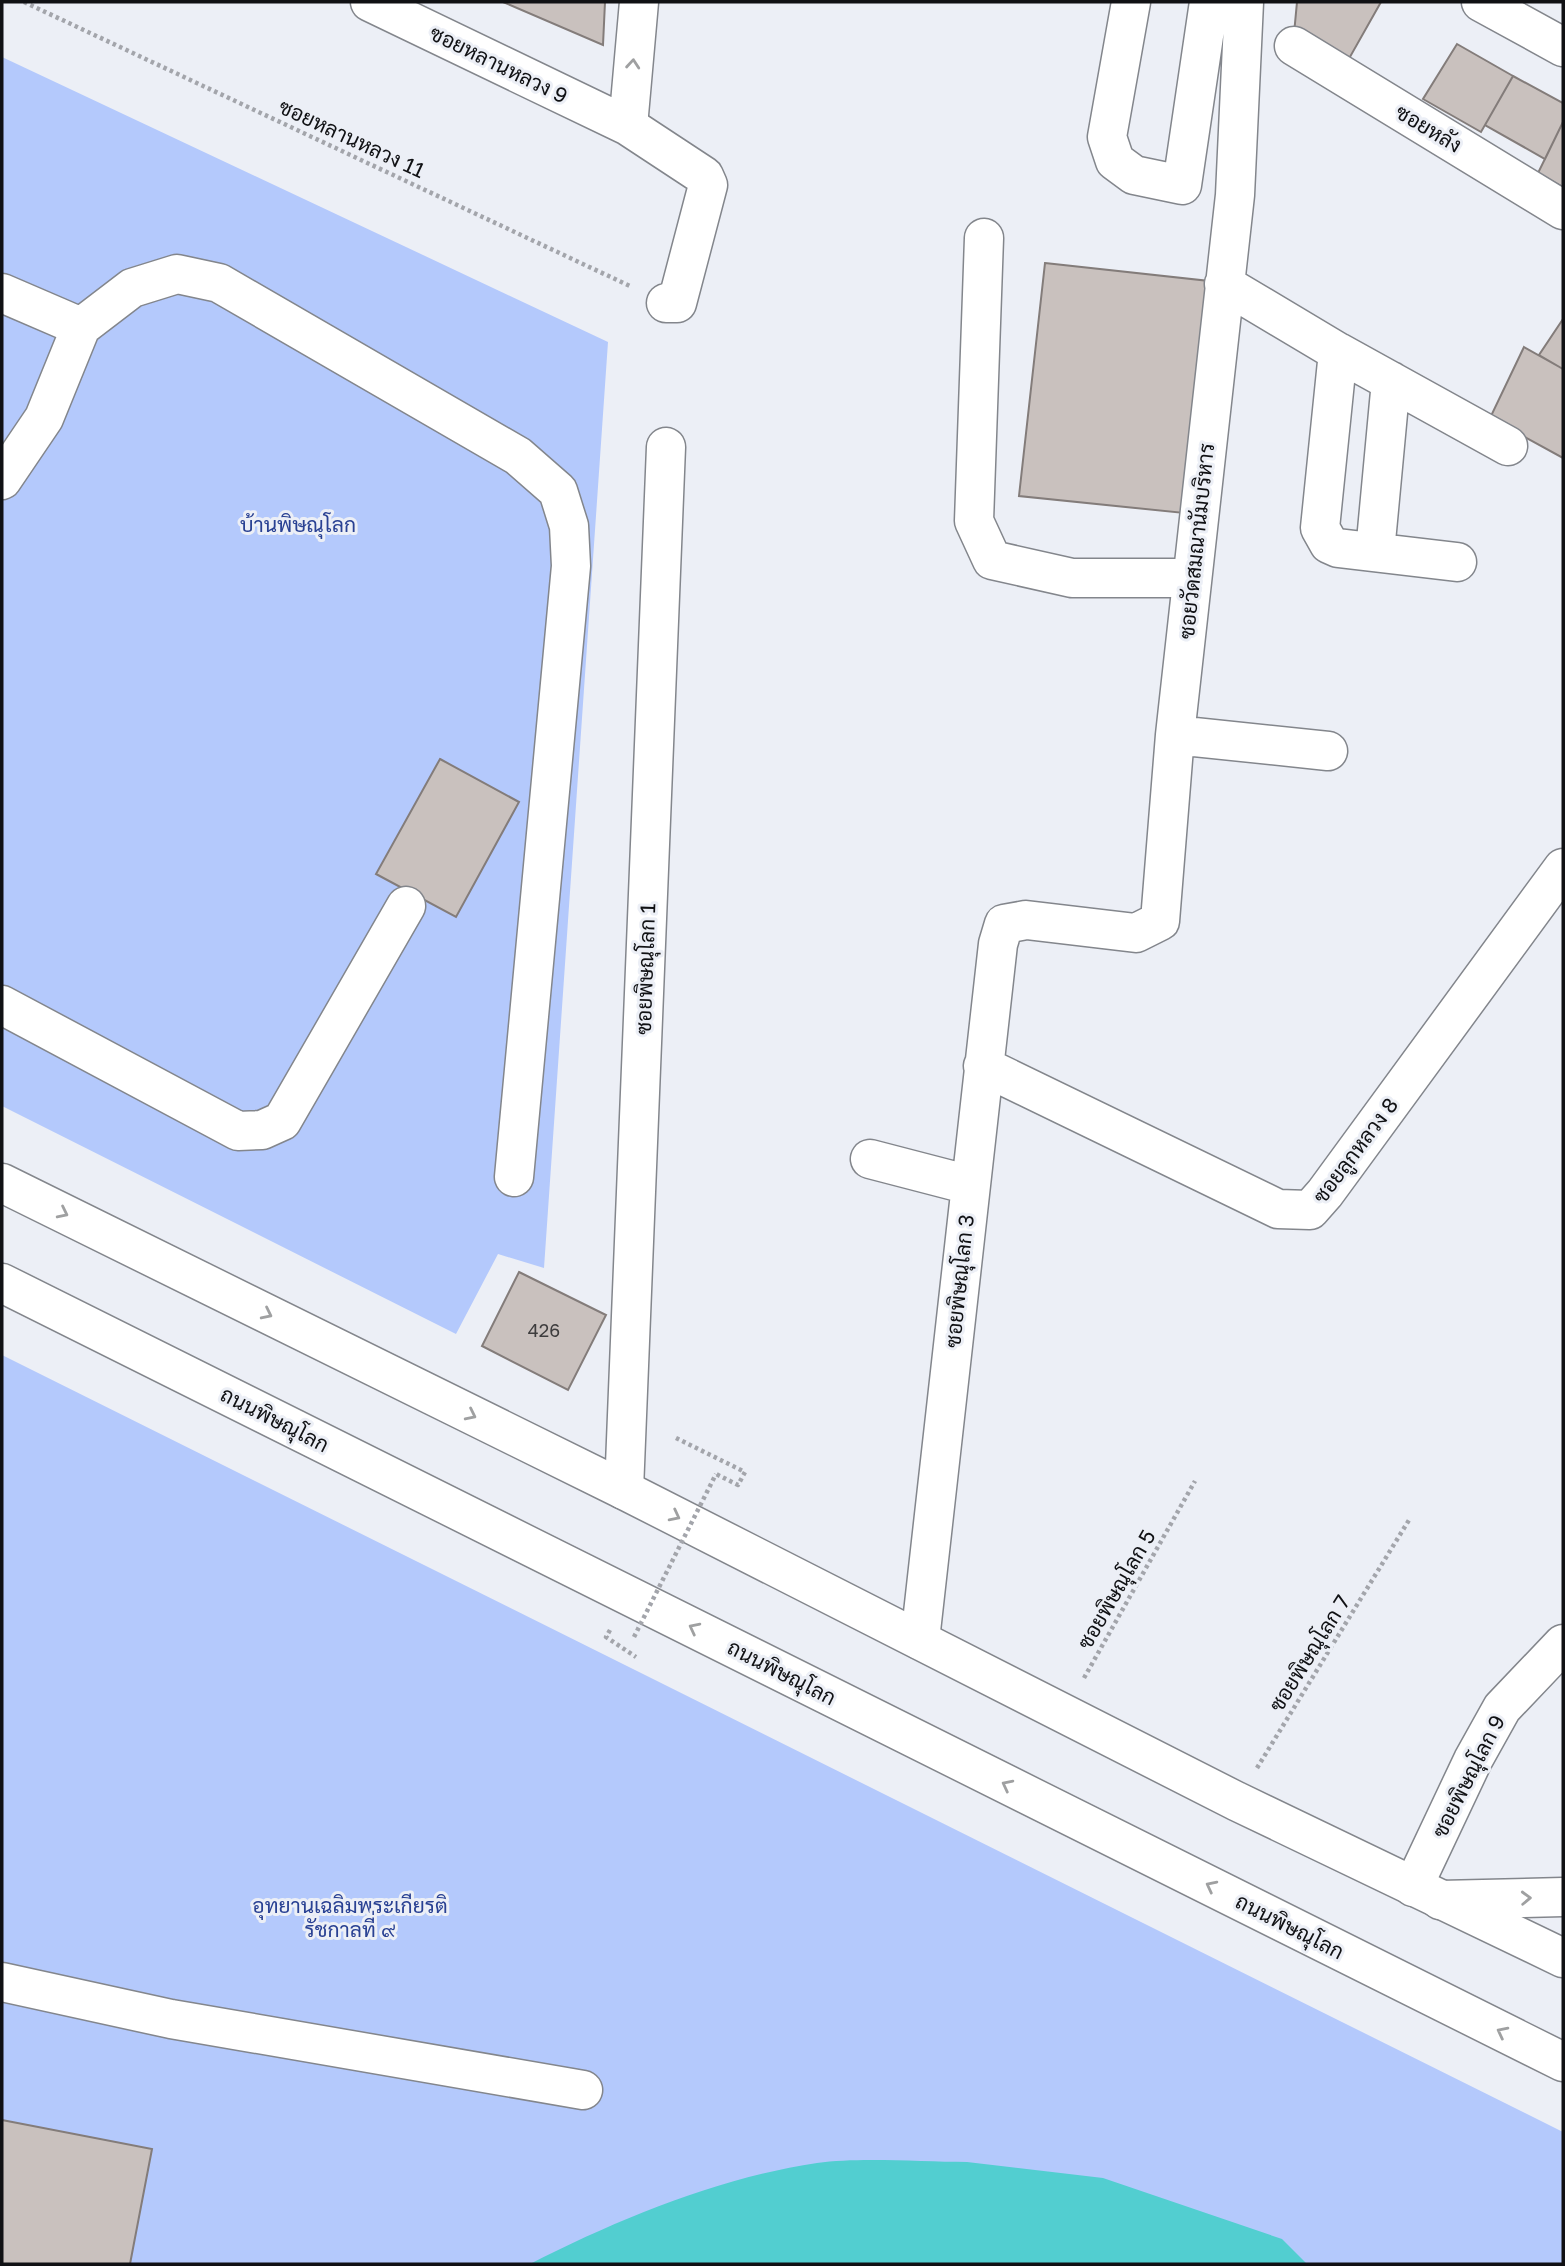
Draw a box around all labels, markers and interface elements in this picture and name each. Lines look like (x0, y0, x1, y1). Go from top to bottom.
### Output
street label: ซอยหลานหลวง 9 (426, 19, 572, 109)
one-way arrow (625, 58, 640, 69)
street label: ซอยหลานหลวง 11 (275, 93, 429, 183)
street label: ซอยหลัง (1391, 98, 1467, 158)
street label: ซอยวัดสมณานัมบริหาร (1173, 442, 1219, 640)
park label: บ้านพิษณุโลก (240, 511, 356, 539)
street label: ซอยพิษณุโลก 1 (630, 903, 662, 1035)
street label: ซอยลูกหลวง 8 (1307, 1092, 1406, 1210)
one-way arrow (56, 1205, 68, 1219)
street label: ซอยพิษณุโลก 3 (939, 1213, 981, 1349)
one-way arrow (260, 1306, 272, 1320)
house number: 426 (528, 1319, 560, 1341)
street label: ถนนพิษณุโลก (216, 1381, 333, 1459)
one-way arrow (464, 1406, 476, 1420)
one-way arrow (668, 1507, 680, 1521)
street label: ซอยพิษณุโลก 5 (1071, 1525, 1162, 1654)
street label: ซอยพิษณุโลก 7 (1263, 1590, 1357, 1717)
one-way arrow (689, 1623, 701, 1637)
street label: ถนนพิษณุโลก (723, 1634, 840, 1712)
street label: ซอยพิษณุโลก 9 (1426, 1710, 1512, 1843)
one-way arrow (1002, 1779, 1014, 1793)
one-way arrow (1206, 1881, 1218, 1895)
street label: ถนนพิษณุโลก (1231, 1888, 1348, 1966)
one-way arrow (1521, 1890, 1532, 1906)
park label: อุทยานเฉลิมพระเกียรติ รัชกาลที่ ๙ (252, 1892, 448, 1942)
one-way arrow (1497, 2026, 1509, 2040)

